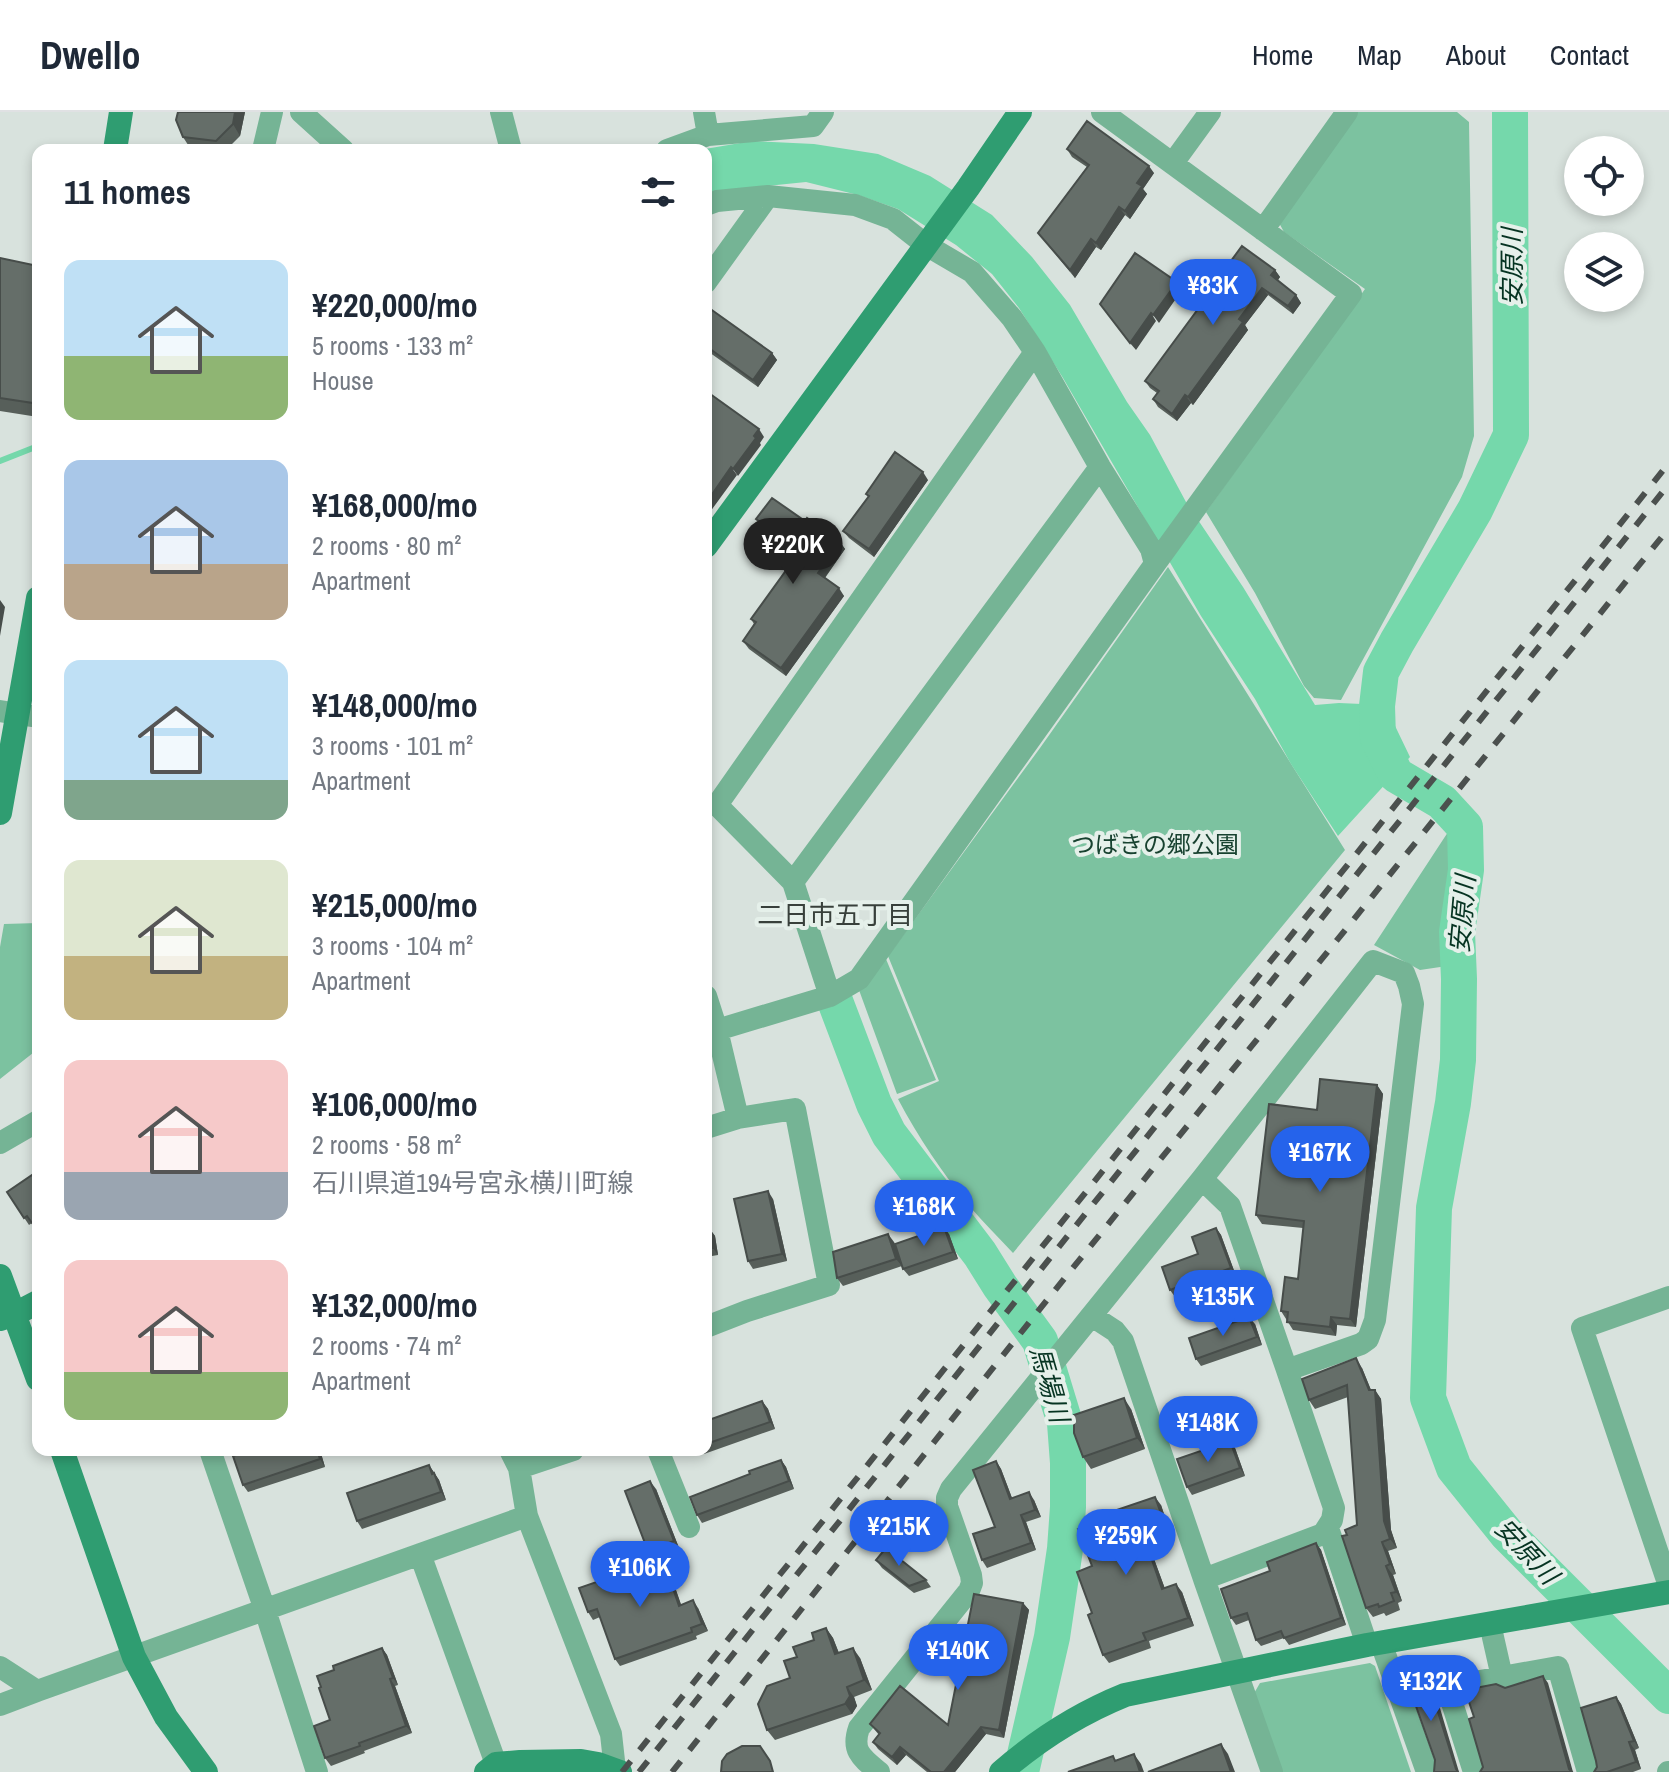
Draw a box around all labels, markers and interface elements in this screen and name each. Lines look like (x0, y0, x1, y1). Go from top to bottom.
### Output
text: Dwello (40, 30, 140, 81)
text: Home (1252, 36, 1313, 74)
text: Map (1357, 36, 1402, 74)
text: About (1446, 36, 1506, 74)
text: Contact (1550, 36, 1629, 74)
map controls (1564, 136, 1644, 312)
button: locate (1564, 136, 1644, 216)
text: 11 homes (64, 169, 191, 215)
icon: filters (636, 170, 680, 214)
water label: 安原川 (1494, 225, 1529, 306)
button: layers (1564, 232, 1644, 312)
pin: ¥83K (1166, 259, 1260, 327)
text: ¥83K (1188, 267, 1238, 302)
text: ¥220,000/mo (312, 282, 478, 328)
icon: home (128, 292, 224, 388)
text: 5 rooms · 133 m² (312, 328, 473, 363)
text: House (312, 363, 374, 398)
text: ¥168,000/mo (312, 482, 478, 528)
icon: home (128, 492, 224, 588)
pin: ¥220K (737, 518, 849, 586)
text: ¥220K (762, 526, 824, 561)
text: 2 rooms · 80 m² (312, 528, 461, 563)
text: Apartment (312, 563, 410, 598)
text: ¥148,000/mo (312, 682, 478, 728)
icon: home (128, 692, 224, 788)
text: 3 rooms · 101 m² (312, 728, 473, 763)
text: Apartment (312, 763, 410, 798)
park label: つばきの郷公園 (1071, 828, 1239, 860)
water label: 安原川 (1441, 871, 1483, 954)
text: ¥215,000/mo (312, 882, 478, 928)
icon: home (128, 892, 224, 988)
district label: 二日市五丁目 (757, 897, 913, 932)
text: 3 rooms · 104 m² (312, 928, 473, 963)
text: Apartment (312, 963, 410, 998)
text: ¥106,000/mo (312, 1081, 478, 1127)
icon: home (128, 1092, 224, 1188)
pin: ¥167K (1264, 1126, 1376, 1194)
text: 2 rooms · 58 m² (312, 1127, 461, 1162)
text: ¥167K (1289, 1134, 1351, 1169)
text: 石川県道194号宮永横川町線 (312, 1165, 634, 1200)
pin: ¥168K (868, 1180, 980, 1248)
text: ¥168K (893, 1188, 955, 1223)
pin: ¥135K (1167, 1270, 1279, 1338)
text: ¥135K (1192, 1278, 1254, 1313)
text: ¥132,000/mo (312, 1282, 478, 1328)
icon: home (128, 1292, 224, 1388)
text: 2 rooms · 74 m² (312, 1328, 461, 1363)
water label: 馬場川 (1022, 1342, 1078, 1429)
text: Apartment (312, 1363, 410, 1398)
pin: ¥148K (1152, 1396, 1264, 1464)
text: ¥148K (1177, 1404, 1239, 1439)
pin: ¥215K (843, 1500, 955, 1568)
text: ¥215K (868, 1508, 930, 1543)
pin: ¥259K (1070, 1509, 1182, 1577)
water label: 安原川 (1488, 1511, 1568, 1594)
text: ¥259K (1095, 1517, 1157, 1552)
pin: ¥106K (584, 1541, 696, 1609)
text: ¥106K (609, 1549, 671, 1584)
pin: ¥140K (902, 1624, 1014, 1692)
text: ¥140K (927, 1632, 989, 1667)
pin: ¥132K (1375, 1655, 1487, 1723)
text: ¥132K (1400, 1663, 1462, 1698)

